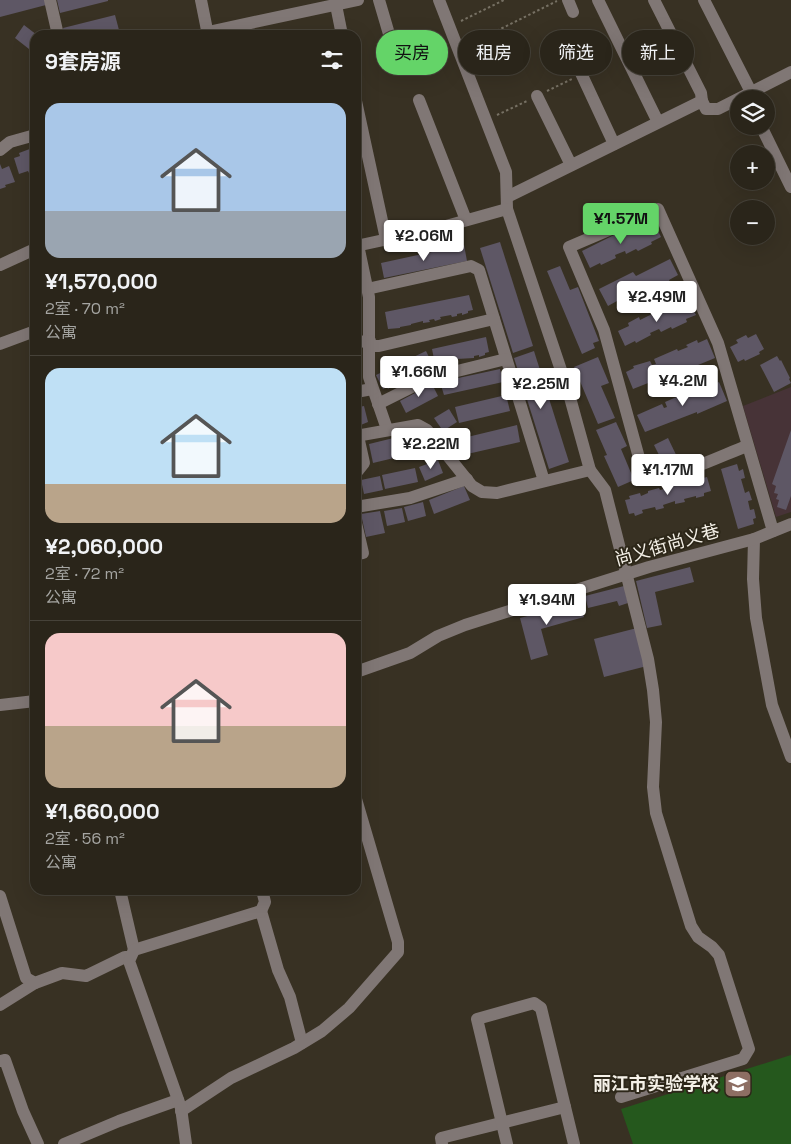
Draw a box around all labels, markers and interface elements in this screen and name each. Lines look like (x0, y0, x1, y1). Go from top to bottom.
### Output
chip: 买房 (376, 30, 448, 75)
chip: 租房 (458, 30, 530, 75)
chip: 筛选 (540, 30, 612, 75)
chip: 新上 (622, 30, 694, 75)
icon: filters (318, 46, 346, 74)
text: 9套房源 (45, 48, 121, 75)
map controls (730, 90, 775, 245)
button: layers (730, 90, 775, 135)
icon: home (151, 135, 241, 225)
button: + (730, 145, 775, 190)
button: − (730, 200, 775, 245)
pin: ¥1.57M (580, 202, 662, 245)
text: ¥1.57M (594, 208, 648, 229)
pin: ¥2.06M (383, 220, 465, 262)
text: ¥2.06M (395, 225, 453, 246)
text: ¥1,570,000 (45, 268, 158, 295)
pin: ¥2.49M (616, 280, 698, 323)
text: ¥2.49M (628, 286, 686, 307)
text: 2室 · 70 m² (45, 298, 125, 319)
text: 公寓 (45, 322, 77, 343)
pin: ¥1.66M (378, 356, 460, 398)
text: ¥1.66M (391, 361, 447, 382)
pin: ¥4.2M (648, 364, 718, 407)
pin: ¥2.25M (500, 368, 582, 410)
text: ¥4.2M (659, 370, 707, 391)
text: ¥2.25M (512, 373, 570, 394)
icon: home (151, 401, 241, 491)
pin: ¥2.22M (390, 428, 472, 470)
text: ¥2.22M (402, 433, 460, 454)
pin: ¥1.17M (627, 454, 709, 496)
text: ¥1.17M (642, 459, 694, 480)
street label: 尚义街尚义巷 (612, 519, 722, 570)
text: ¥2,060,000 (45, 533, 163, 560)
text: 2室 · 72 m² (45, 563, 124, 584)
pin: ¥1.94M (506, 584, 588, 626)
text: 公寓 (45, 587, 77, 608)
text: ¥1.94M (519, 589, 575, 610)
icon: home (151, 666, 241, 756)
text: ¥1,660,000 (45, 798, 160, 825)
text: 2室 · 56 m² (45, 828, 125, 849)
text: 公寓 (45, 852, 77, 873)
school or university icon: 丽江市实验学校 (723, 1069, 753, 1099)
place label: 丽江市实验学校 (593, 1072, 719, 1095)

